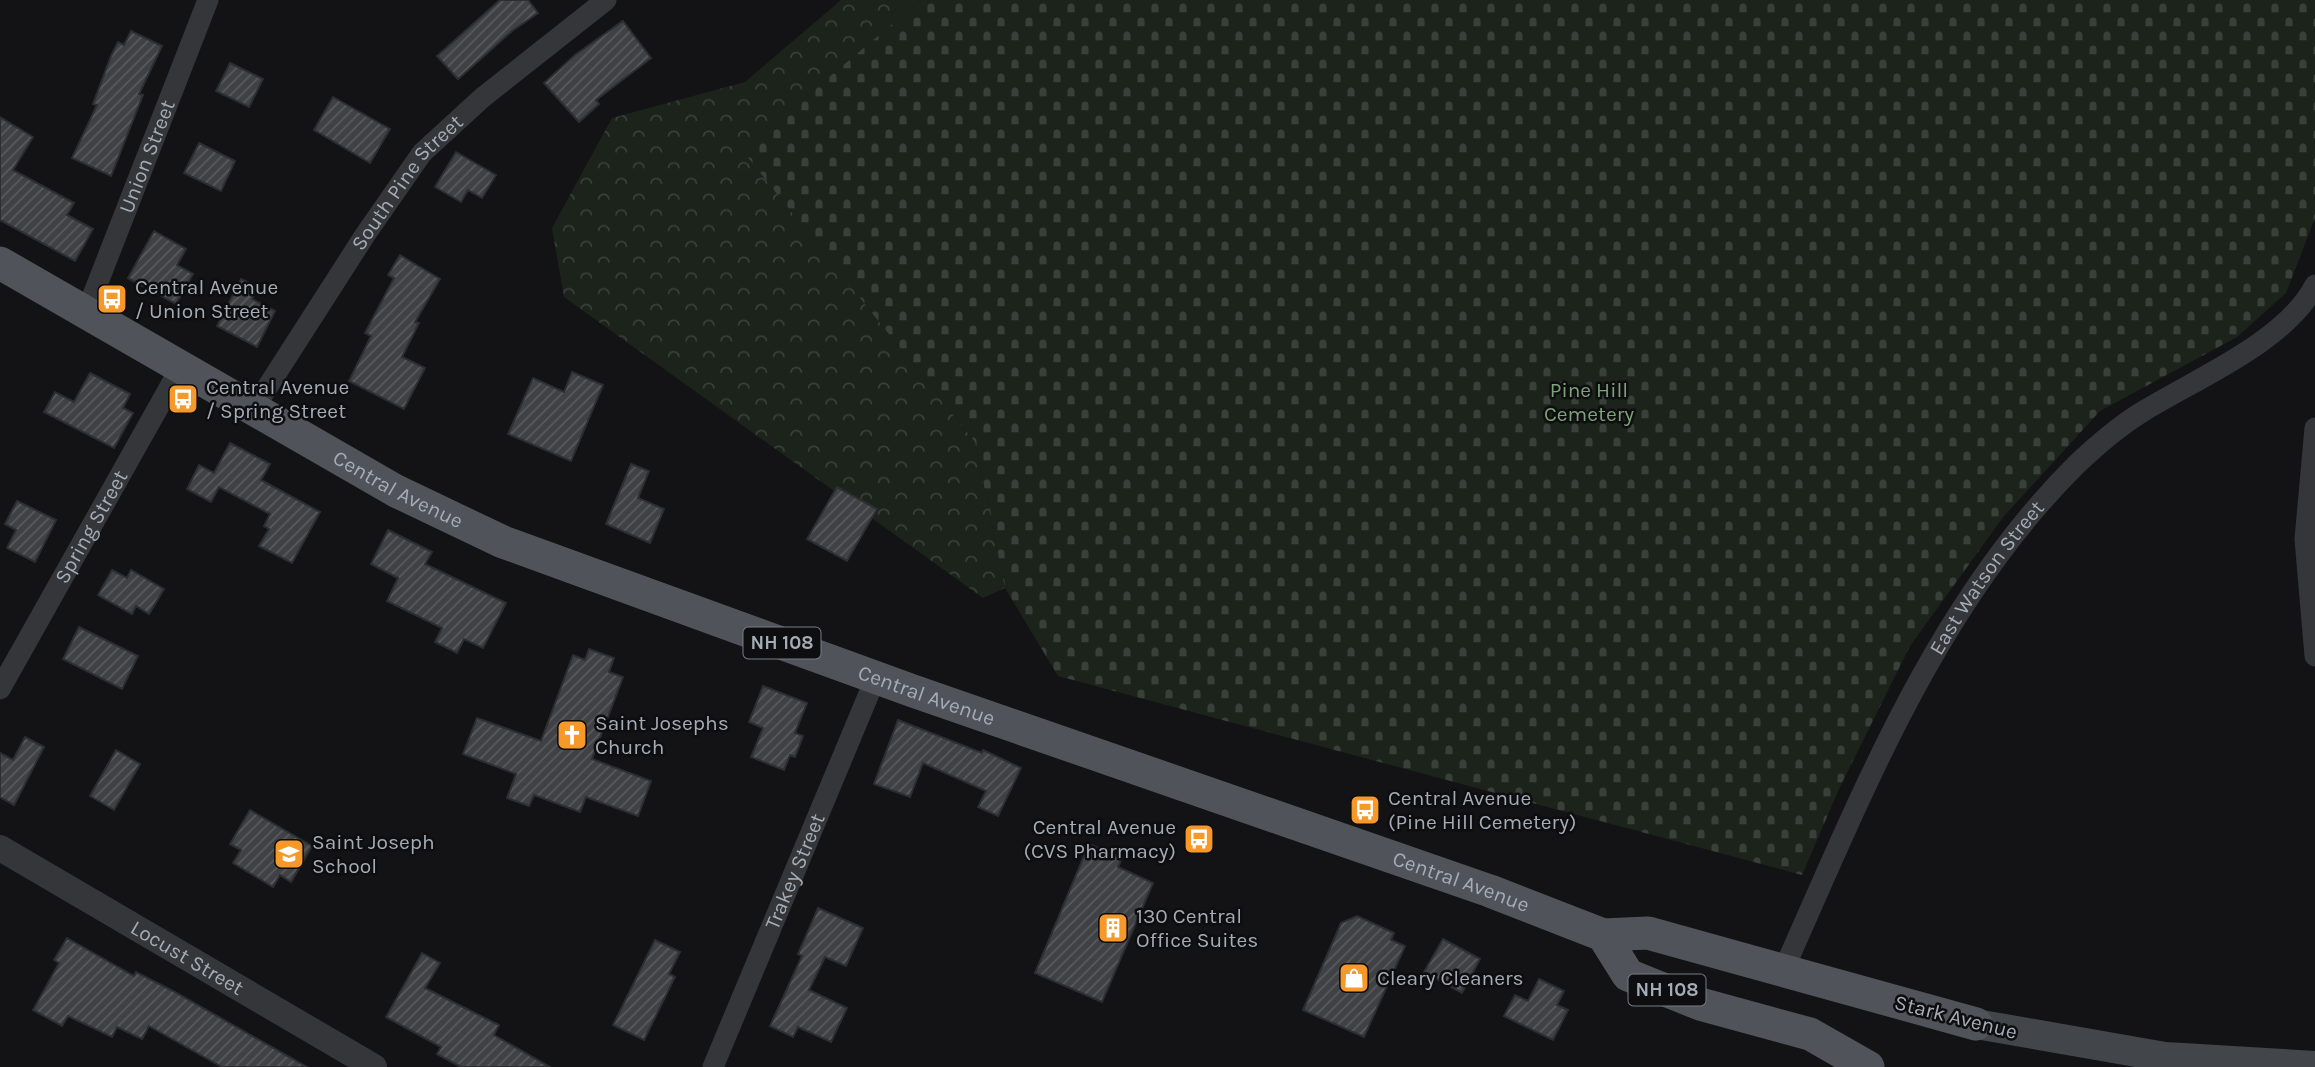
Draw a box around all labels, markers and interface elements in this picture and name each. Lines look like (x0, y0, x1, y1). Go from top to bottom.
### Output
street label: Union Street (114, 96, 180, 217)
street label: South Pine Street (346, 110, 468, 255)
place label: Central Avenue / Union Street (135, 275, 278, 323)
bus stop icon: Central Avenue / Union Street (95, 282, 129, 316)
place label: Central Avenue / Spring Street (206, 375, 349, 423)
park label: Pine Hill Cemetery (1544, 378, 1634, 426)
bus stop icon: Central Avenue / Spring Street (166, 382, 200, 416)
street label: Central Avenue (329, 445, 467, 533)
street label: Spring Street (50, 466, 133, 588)
street label: East Watson Street (1924, 496, 2049, 659)
road number: NH 108 (744, 628, 820, 658)
street label: Central Avenue (855, 660, 998, 731)
place label: Saint Josephs Church (595, 711, 729, 759)
church icon: Saint Josephs Church (555, 718, 589, 752)
place label: Central Avenue (Pine Hill Cemetery) (1388, 786, 1576, 834)
bus stop icon: Central Avenue (Pine Hill Cemetery) (1348, 793, 1382, 827)
street label: Trakey Street (760, 810, 830, 933)
place label: Central Avenue (CVS Pharmacy) (1023, 815, 1176, 863)
bus stop icon: Central Avenue (CVS Pharmacy) (1182, 822, 1216, 856)
place label: Saint Joseph School (312, 830, 435, 878)
school or university icon: Saint Joseph School (272, 837, 306, 871)
street label: Central Avenue (1390, 846, 1533, 917)
place label: 130 Central Office Suites (1136, 904, 1258, 952)
building icon: 130 Central Office Suites (1096, 911, 1130, 945)
street label: Locust Street (127, 915, 248, 1000)
shop icon: Cleary Cleaners (1337, 961, 1371, 995)
place label: Cleary Cleaners (1377, 966, 1524, 990)
road number: NH 108 (1628, 974, 1706, 1006)
street label: Stark Avenue (1892, 990, 2020, 1044)

